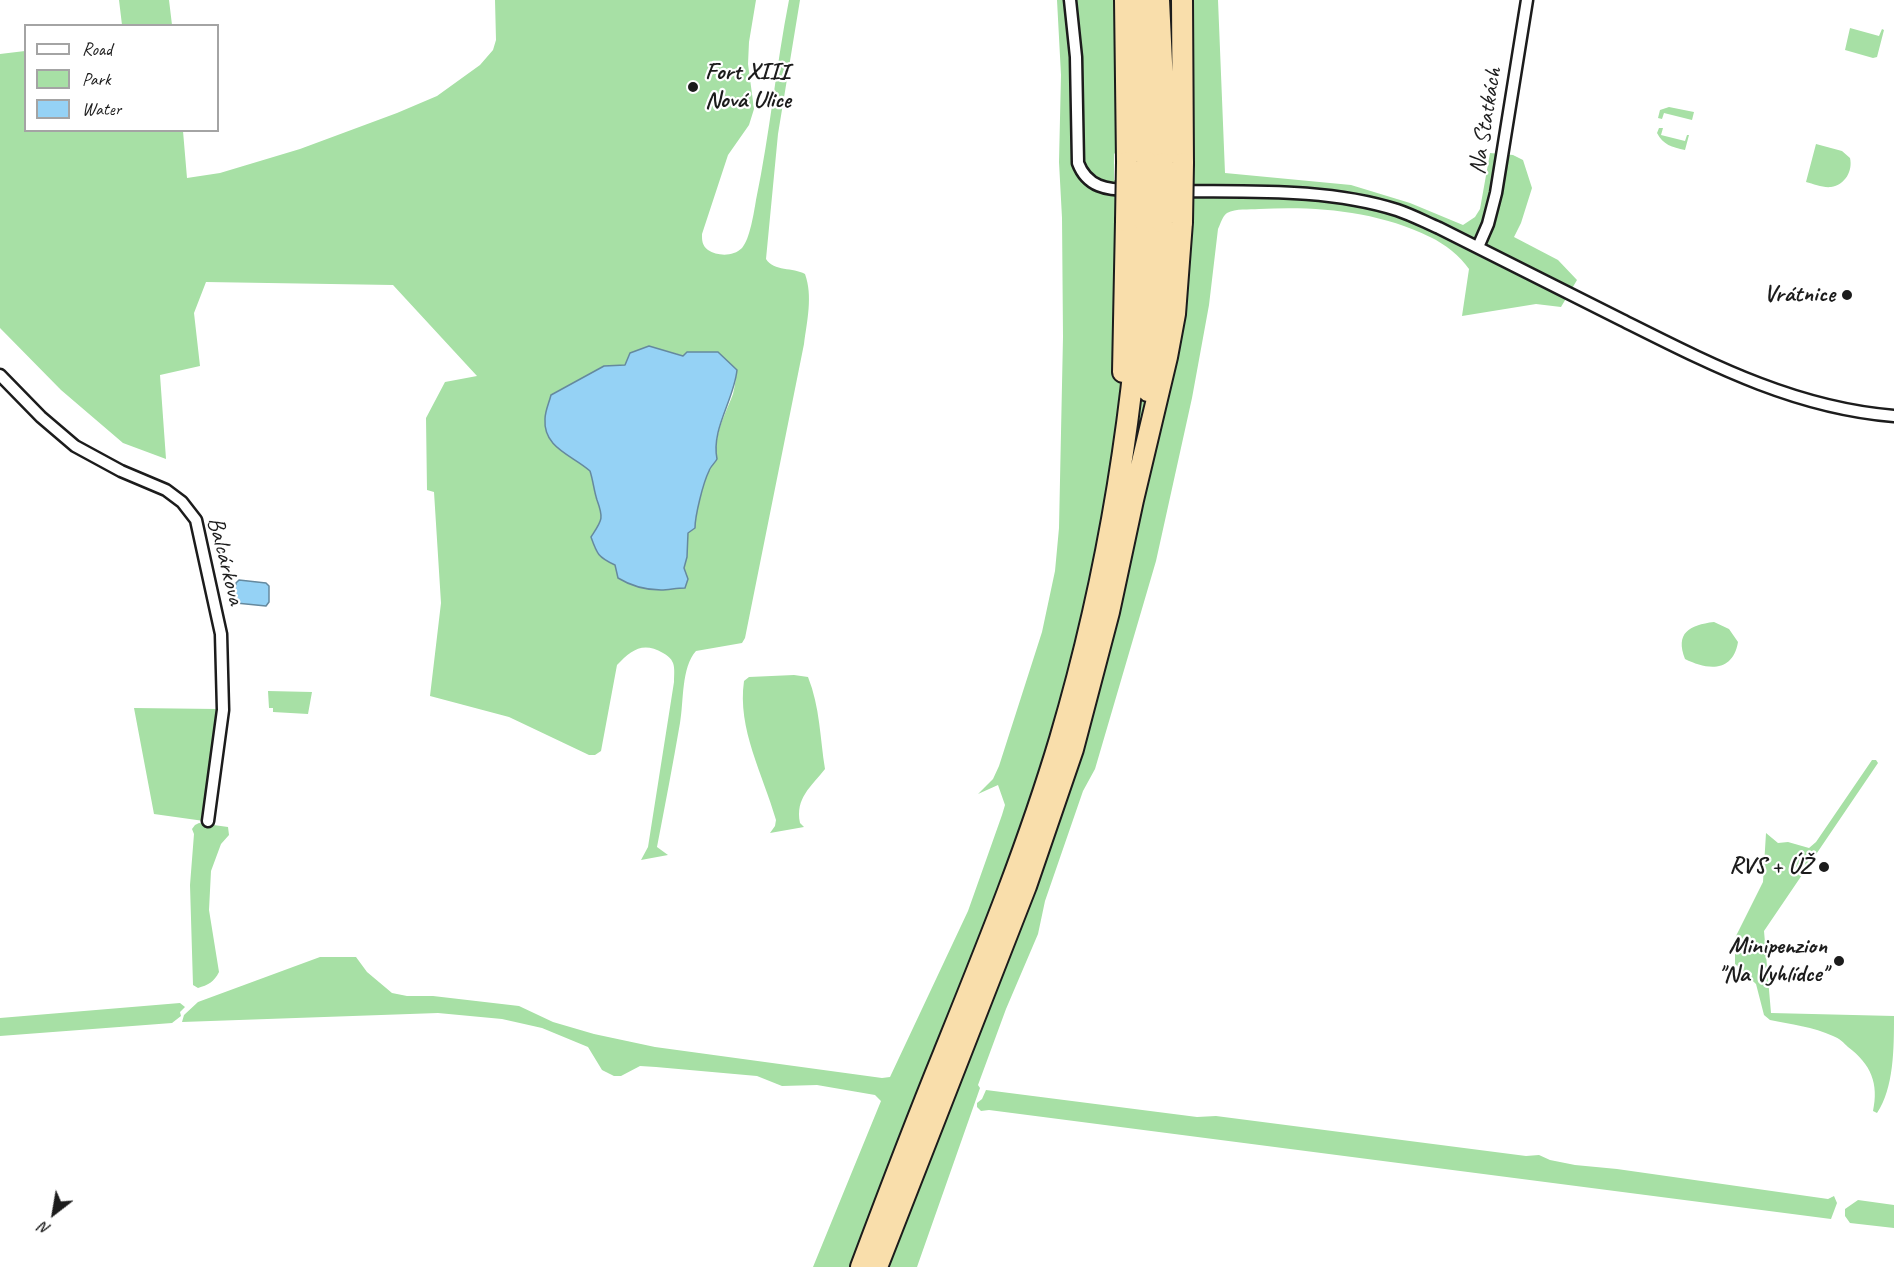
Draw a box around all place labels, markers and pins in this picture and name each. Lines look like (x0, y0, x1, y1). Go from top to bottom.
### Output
place label: Fort XIII Nová Ulice (705, 59, 791, 115)
marker: Fort XIII Nová Ulice (686, 80, 700, 94)
place label: Vrátnice (1764, 281, 1835, 309)
marker: Vrátnice (1840, 288, 1854, 302)
place label: RVS + ÚŽ (1729, 853, 1812, 881)
marker: RVS + ÚŽ (1817, 860, 1831, 874)
place label: Minipenzion "Na Vyhlídce" (1718, 933, 1827, 989)
marker: Minipenzion "Na Vyhlídce" (1832, 954, 1846, 968)

